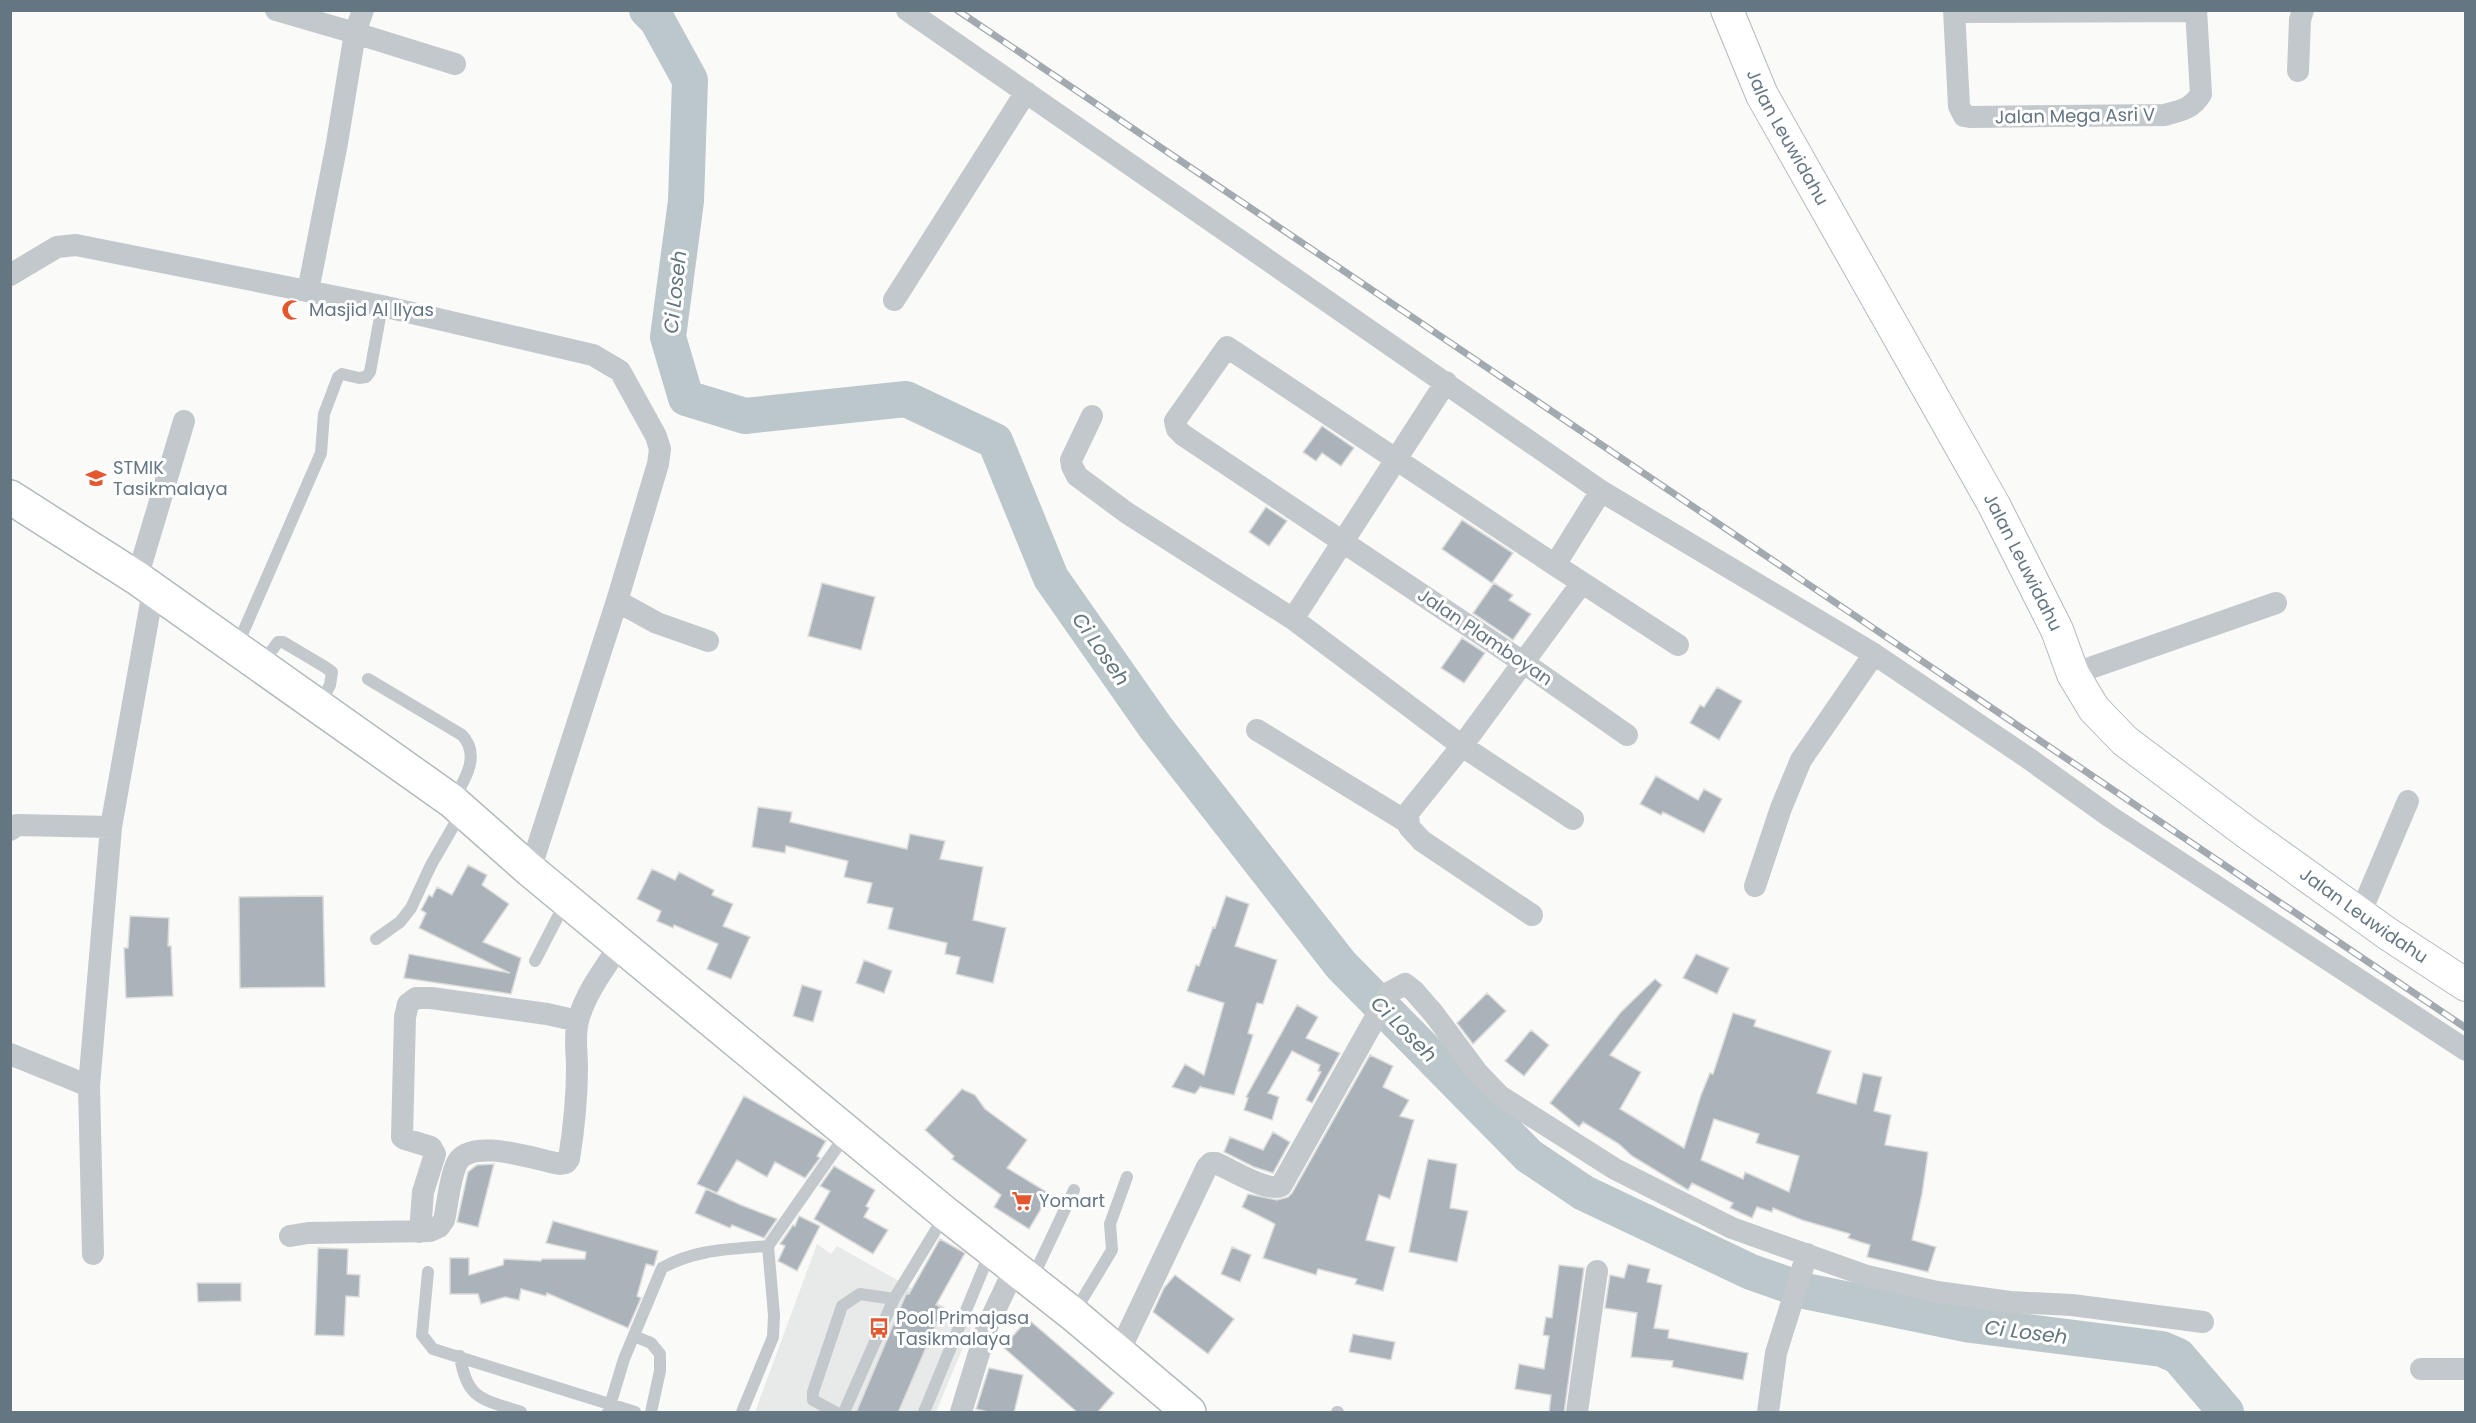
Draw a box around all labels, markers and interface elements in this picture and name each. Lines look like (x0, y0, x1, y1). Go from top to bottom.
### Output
street label: Jalan Leuwidahu (1741, 65, 1835, 210)
street label: Jalan Mega Asri V (1995, 102, 2155, 129)
water label: Ci Loseh (657, 249, 693, 335)
place label: Masjid Al Ilyas (309, 297, 434, 322)
mosque icon: Masjid Al Ilyas (280, 298, 304, 322)
place label: STMIK Tasikmalaya (113, 455, 228, 501)
school or university icon: STMIK Tasikmalaya (84, 466, 108, 490)
street label: Jalan Leuwidahu (1978, 488, 2069, 635)
street label: Jalan Plamboyan (1413, 582, 1558, 691)
water label: Ci Loseh (1066, 607, 1136, 691)
street label: Jalan Leuwidahu (2295, 861, 2433, 969)
water label: Ci Loseh (1365, 990, 1443, 1068)
place label: Yomart (1039, 1188, 1105, 1213)
supermarket icon: Yomart (1010, 1189, 1034, 1213)
place label: Pool Primajasa Tasikmalaya (896, 1305, 1029, 1351)
water label: Ci Loseh (1983, 1313, 2069, 1351)
bus stop icon: Pool Primajasa Tasikmalaya (867, 1316, 891, 1340)

